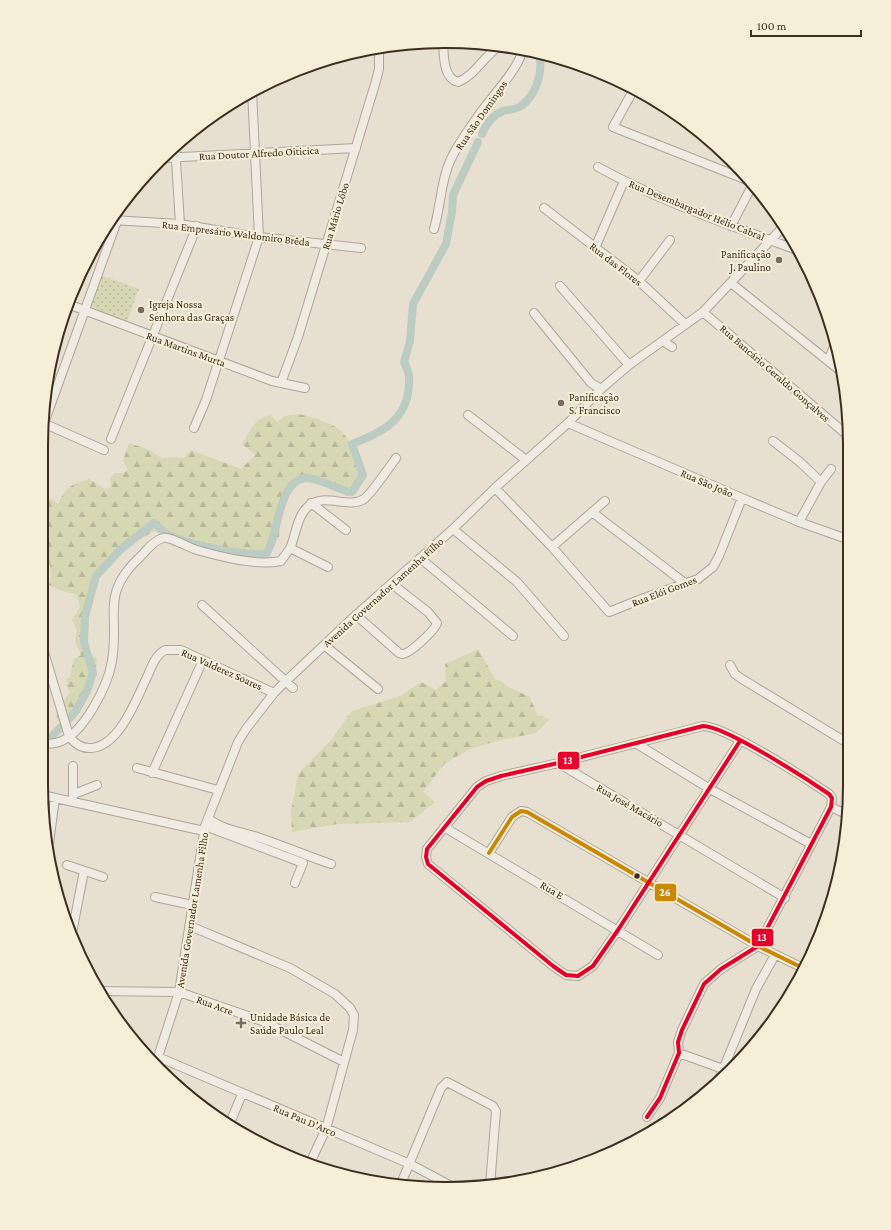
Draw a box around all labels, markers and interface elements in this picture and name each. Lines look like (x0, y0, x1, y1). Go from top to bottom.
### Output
scale bar (751, 12, 861, 38)
text: 100 m (757, 19, 787, 33)
street label: Rua São Domingos (453, 78, 510, 153)
street label: Rua Doutor Alfredo Oiticica (198, 144, 320, 162)
street label: Rua Desembargador Hélio Cabral (627, 177, 767, 244)
street label: Rua Mário Lôbo (319, 180, 351, 251)
street label: Rua Empresário Waldomiro Brêda (161, 218, 311, 249)
street label: Rua das Flores (588, 240, 644, 288)
place label: Panificação J. Paulino (721, 248, 772, 274)
marker: Panificação J. Paulino (774, 255, 784, 265)
place label: Igreja Nossa Senhora das Graças (149, 298, 234, 324)
marker: Igreja Nossa Senhora das Graças (136, 305, 146, 315)
street label: Rua Bancário Geraldo Gonçalves (717, 322, 832, 425)
street label: Rua Martins Murta (145, 329, 227, 369)
place label: Panificação S. Francisco (569, 391, 621, 416)
marker: Panificação S. Francisco (556, 398, 566, 408)
street label: Rua São João (679, 467, 736, 501)
street label: Avenida Governador Lamenha Filho (320, 534, 446, 649)
street label: Rua Elói Gomes (630, 573, 698, 609)
street label: Rua Valderez Soares (180, 646, 264, 692)
line badge: 13 (557, 751, 580, 770)
text: 13 (563, 754, 573, 766)
street label: Rua José Macário (594, 781, 666, 830)
street label: Avenida Governador Lamenha Filho (174, 831, 210, 989)
unlabelled marker (632, 871, 642, 881)
street label: Rua E (538, 878, 566, 902)
line badge: 26 (654, 883, 677, 902)
text: 26 (659, 886, 671, 898)
line badge: 13 (751, 928, 774, 947)
text: 13 (757, 931, 767, 943)
street label: Rua Acre (195, 993, 235, 1017)
place label: Unidade Básica de Saúde Paulo Leal (250, 1011, 330, 1036)
marker: Unidade Básica de Saúde Paulo Leal (235, 1017, 247, 1029)
street label: Rua Pau D'Arco (272, 1101, 339, 1139)

